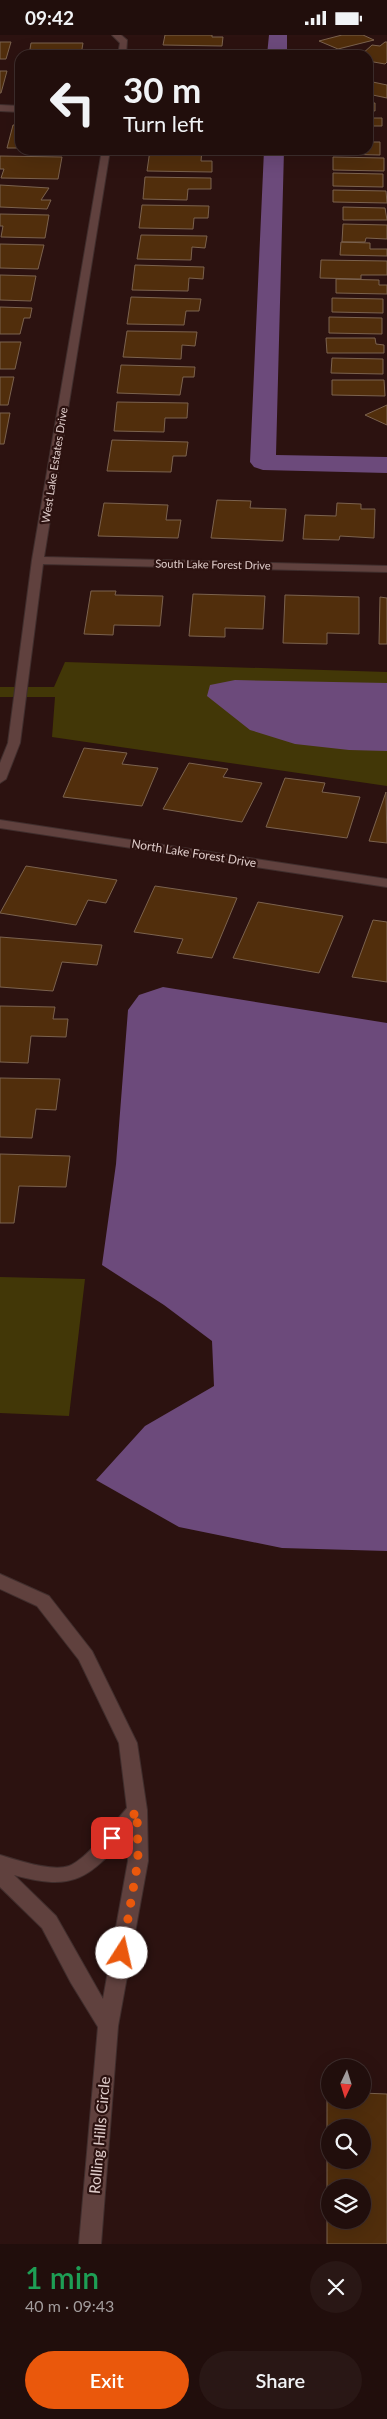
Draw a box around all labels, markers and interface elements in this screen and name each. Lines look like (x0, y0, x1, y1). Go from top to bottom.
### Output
text: 09:42 (25, 6, 74, 29)
text: 30 m (123, 68, 201, 110)
icon: left (40, 70, 105, 135)
text: Turn left (123, 110, 204, 137)
street label: West Lake Estates Drive (38, 406, 70, 524)
street label: South Lake Forest Drive (155, 556, 271, 572)
street label: North Lake Forest Drive (130, 836, 258, 870)
pin (91, 1817, 133, 1859)
icon: arrive (98, 1824, 126, 1852)
position arrow (95, 1926, 147, 1978)
north arrow (321, 2059, 371, 2109)
map controls (321, 2059, 371, 2229)
street label: Rolling Hills Circle (85, 2075, 113, 2194)
button: search (321, 2119, 371, 2169)
button: layers (321, 2179, 371, 2229)
text: 1 min (25, 2259, 99, 2295)
button: close (310, 2261, 362, 2313)
text: 40 m · 09:43 (25, 2296, 114, 2315)
button: Exit (25, 2351, 189, 2409)
button: Share (199, 2351, 362, 2409)

